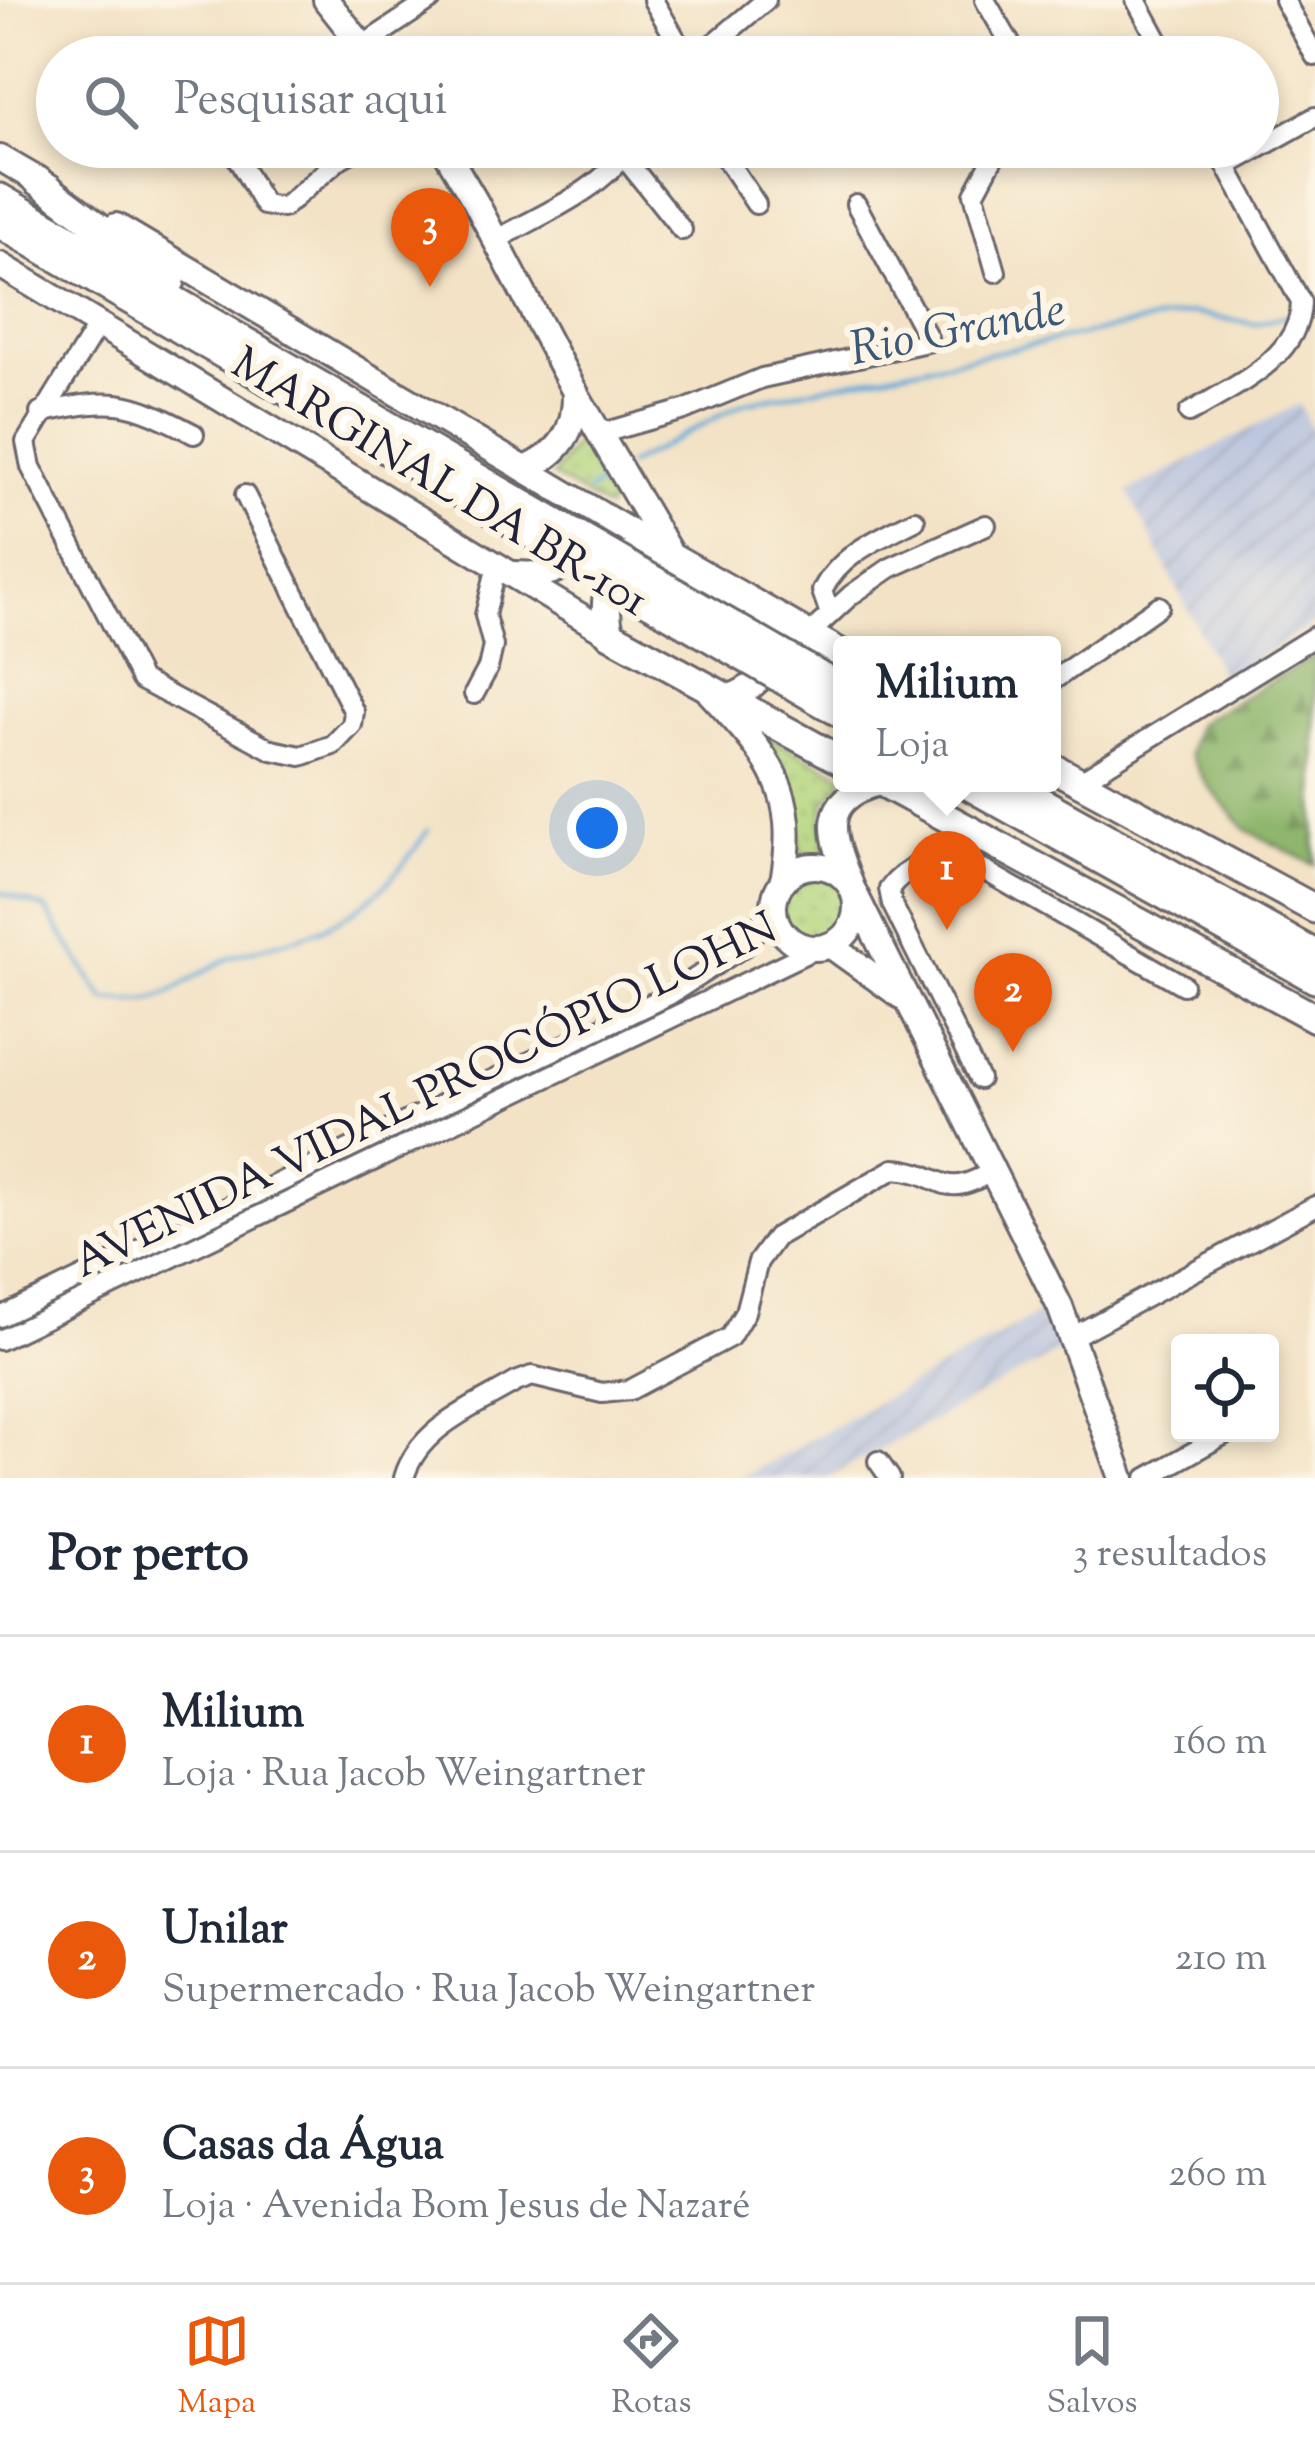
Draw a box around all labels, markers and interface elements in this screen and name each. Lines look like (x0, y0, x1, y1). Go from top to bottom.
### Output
search box (36, 36, 1279, 168)
icon: search (78, 69, 144, 135)
text: Pesquisar aqui (174, 70, 447, 135)
pin: 3 (391, 188, 469, 287)
water label: Rio Grande (845, 278, 1072, 387)
street label: MARGINAL DA BR-101 (217, 334, 659, 635)
popup (833, 636, 1061, 792)
text: Milium (876, 654, 1018, 719)
text: Loja (876, 719, 949, 775)
your location (567, 798, 627, 858)
pin: 1 (908, 831, 986, 930)
street label: AVENIDA VIDAL PROCÓPIO LOHN (63, 899, 790, 1297)
pin: 2 (974, 953, 1052, 1052)
map controls (1171, 1334, 1279, 1442)
button: locate (1171, 1334, 1279, 1442)
text: Por perto (48, 1520, 249, 1593)
text: 3 resultados (1073, 1528, 1267, 1584)
text: Milium (162, 1683, 304, 1748)
text: 1 (80, 1716, 94, 1772)
text: 160 m (1173, 1716, 1267, 1772)
text: Loja · Rua Jacob Weingartner (162, 1748, 646, 1804)
text: Unilar (162, 1899, 288, 1964)
text: 2 (78, 1932, 96, 1988)
text: 210 m (1175, 1932, 1267, 1988)
text: Supermercado · Rua Jacob Weingartner (162, 1964, 815, 2020)
text: Casas da Água (162, 2115, 444, 2180)
text: 3 (79, 2148, 95, 2204)
text: 260 m (1168, 2148, 1267, 2204)
text: Loja · Avenida Bom Jesus de Nazaré (162, 2180, 750, 2236)
tab: Mapa (178, 2308, 256, 2428)
tab: Rotas (611, 2308, 691, 2428)
tab: Salvos (1046, 2308, 1137, 2428)

